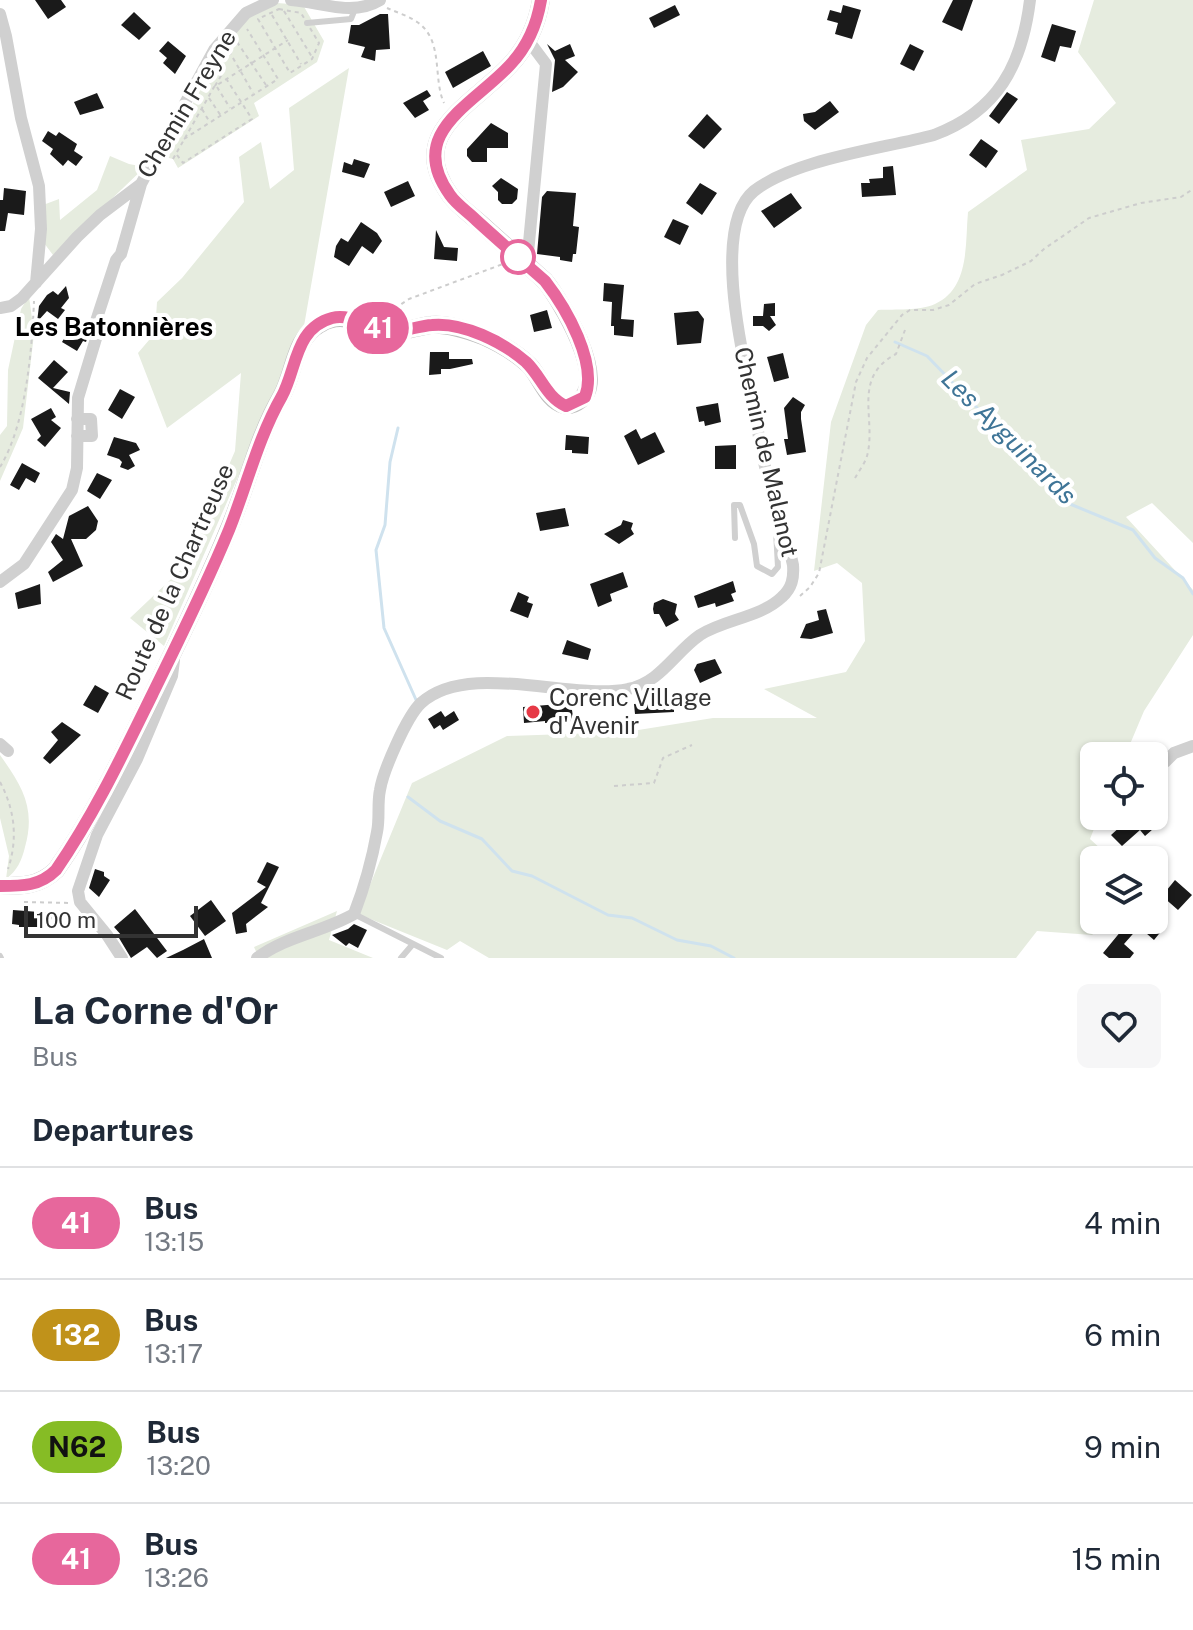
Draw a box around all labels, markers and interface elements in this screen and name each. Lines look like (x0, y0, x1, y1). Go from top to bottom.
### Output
street label: Chemin Freyne (131, 24, 241, 183)
unlabelled marker (501, 240, 535, 274)
line badge: 41 (342, 302, 414, 354)
district label: Les Batonnières (15, 311, 213, 342)
text: 41 (363, 311, 393, 344)
street label: Chemin de Malanot (729, 344, 805, 560)
water label: Les Ayguinards (935, 363, 1083, 511)
street label: Route de la Chartreuse (109, 459, 239, 704)
place label: Corenc Village d'Avenir (549, 683, 712, 739)
marker: Corenc Village d'Avenir (524, 703, 542, 721)
map controls (1080, 742, 1168, 934)
button: locate (1080, 742, 1168, 830)
button: layers (1080, 846, 1168, 934)
scale bar (24, 902, 198, 938)
text: 100 m (36, 907, 96, 933)
button: heart (1077, 984, 1161, 1068)
text: La Corne d'Or (32, 988, 278, 1033)
text: Bus (32, 1041, 78, 1072)
text: Departures (32, 1112, 194, 1148)
text: Bus (144, 1190, 198, 1226)
text: 4 min (1084, 1205, 1161, 1241)
text: 41 (61, 1206, 91, 1239)
text: 13:15 (144, 1226, 204, 1257)
text: Bus (144, 1302, 198, 1338)
text: 6 min (1084, 1317, 1161, 1353)
text: 132 (52, 1318, 100, 1351)
text: 13:17 (144, 1338, 203, 1369)
text: Bus (146, 1414, 200, 1450)
text: 9 min (1084, 1429, 1161, 1465)
text: N62 (48, 1430, 106, 1463)
text: 13:20 (146, 1450, 211, 1481)
text: Bus (144, 1526, 198, 1562)
text: 15 min (1071, 1541, 1161, 1577)
text: 41 (61, 1542, 91, 1575)
text: 13:26 (144, 1562, 209, 1593)

